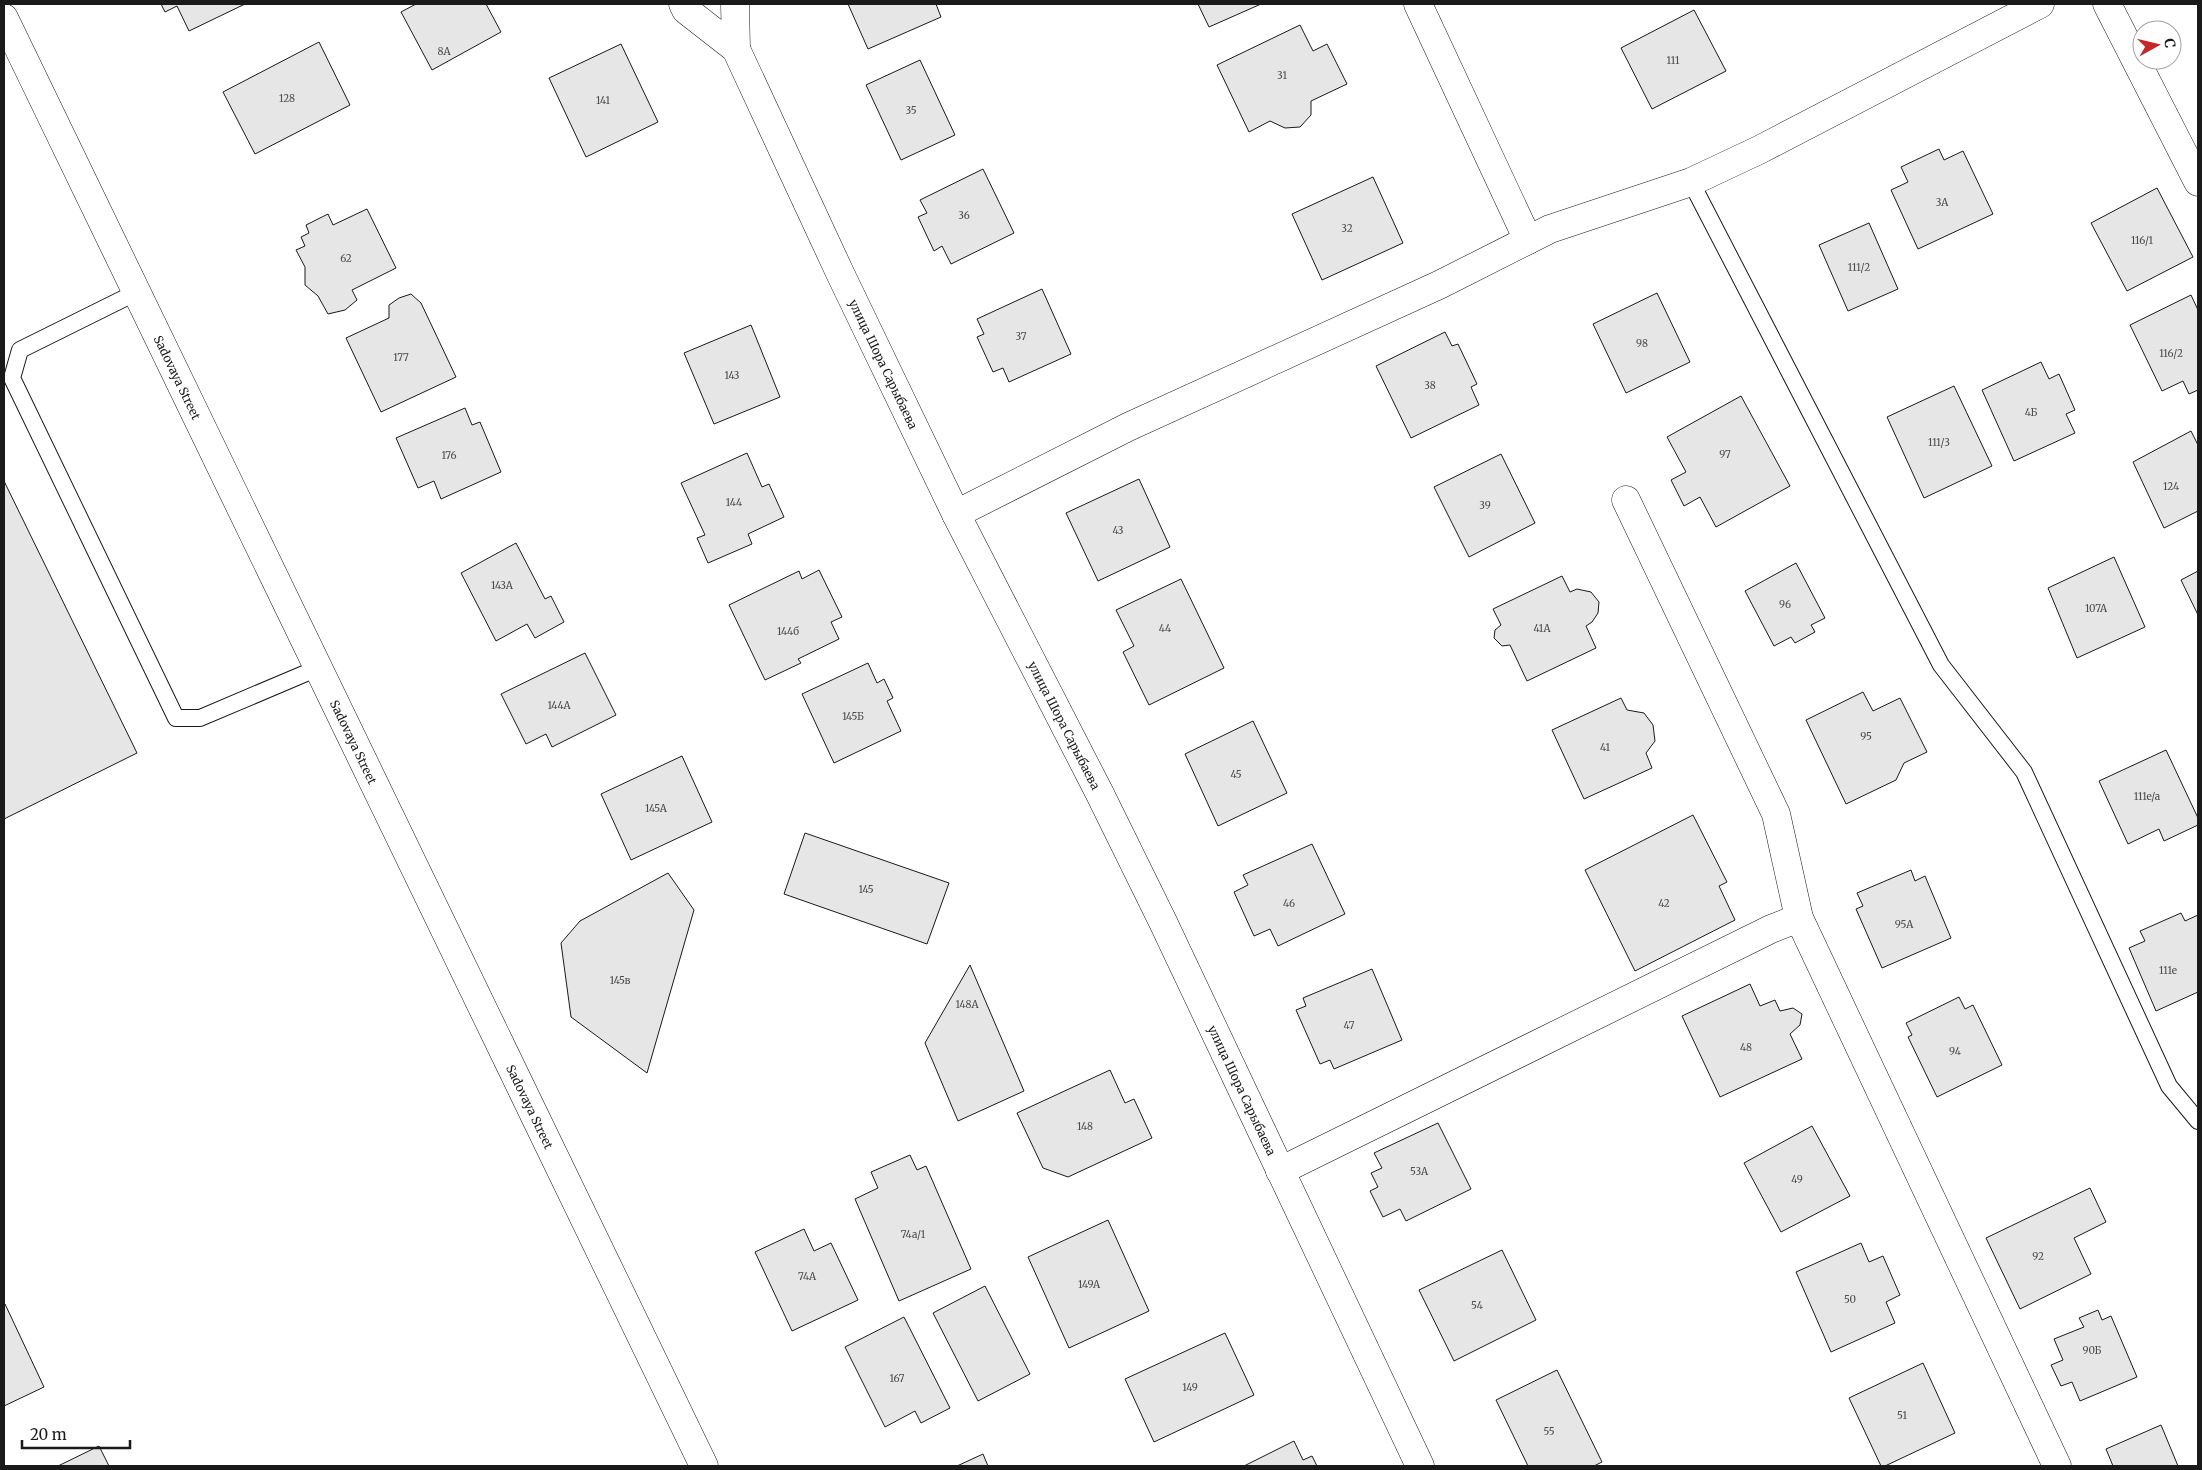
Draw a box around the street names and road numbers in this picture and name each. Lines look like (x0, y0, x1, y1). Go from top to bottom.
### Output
street label: улица Шора Сарыбаева (846, 297, 922, 432)
street label: Sadovaya Street (151, 333, 204, 422)
street label: улица Шора Сарыбаева (1025, 659, 1104, 792)
street label: Sadovaya Street (327, 697, 381, 787)
street label: улица Шора Сарыбаева (1205, 1023, 1280, 1158)
street label: Sadovaya Street (504, 1062, 557, 1151)

